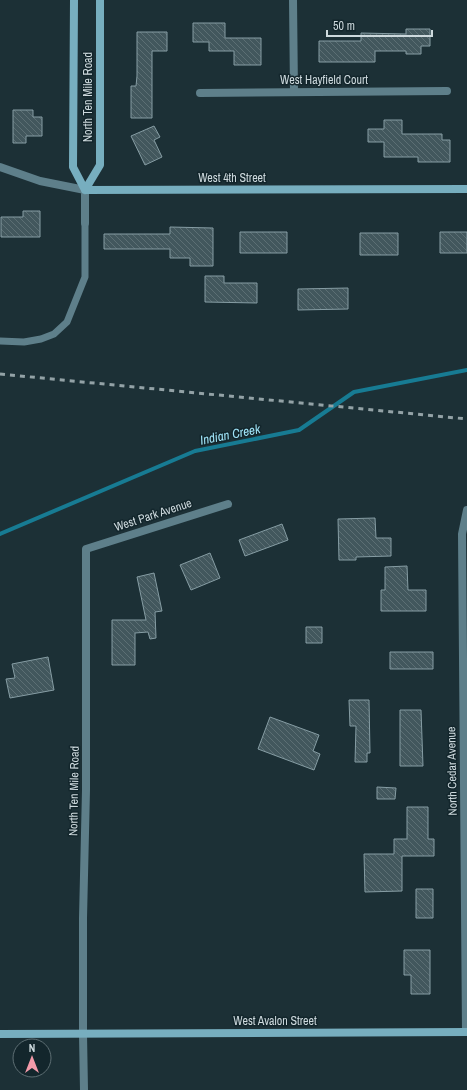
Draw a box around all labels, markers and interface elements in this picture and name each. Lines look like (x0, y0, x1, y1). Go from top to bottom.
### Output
scale bar (327, 12, 432, 38)
text: 50 m (333, 18, 355, 34)
street label: North Ten Mile Road (80, 52, 96, 142)
street label: West Hayfield Court (280, 72, 368, 88)
street label: West 4th Street (198, 170, 266, 186)
water label: Indian Creek (199, 420, 262, 449)
street label: West Park Avenue (112, 495, 194, 535)
street label: North Cedar Avenue (443, 726, 461, 816)
street label: North Ten Mile Road (65, 746, 83, 836)
street label: West Avalon Street (233, 1013, 317, 1029)
north arrow (12, 1038, 52, 1078)
text: N (29, 1041, 35, 1055)

